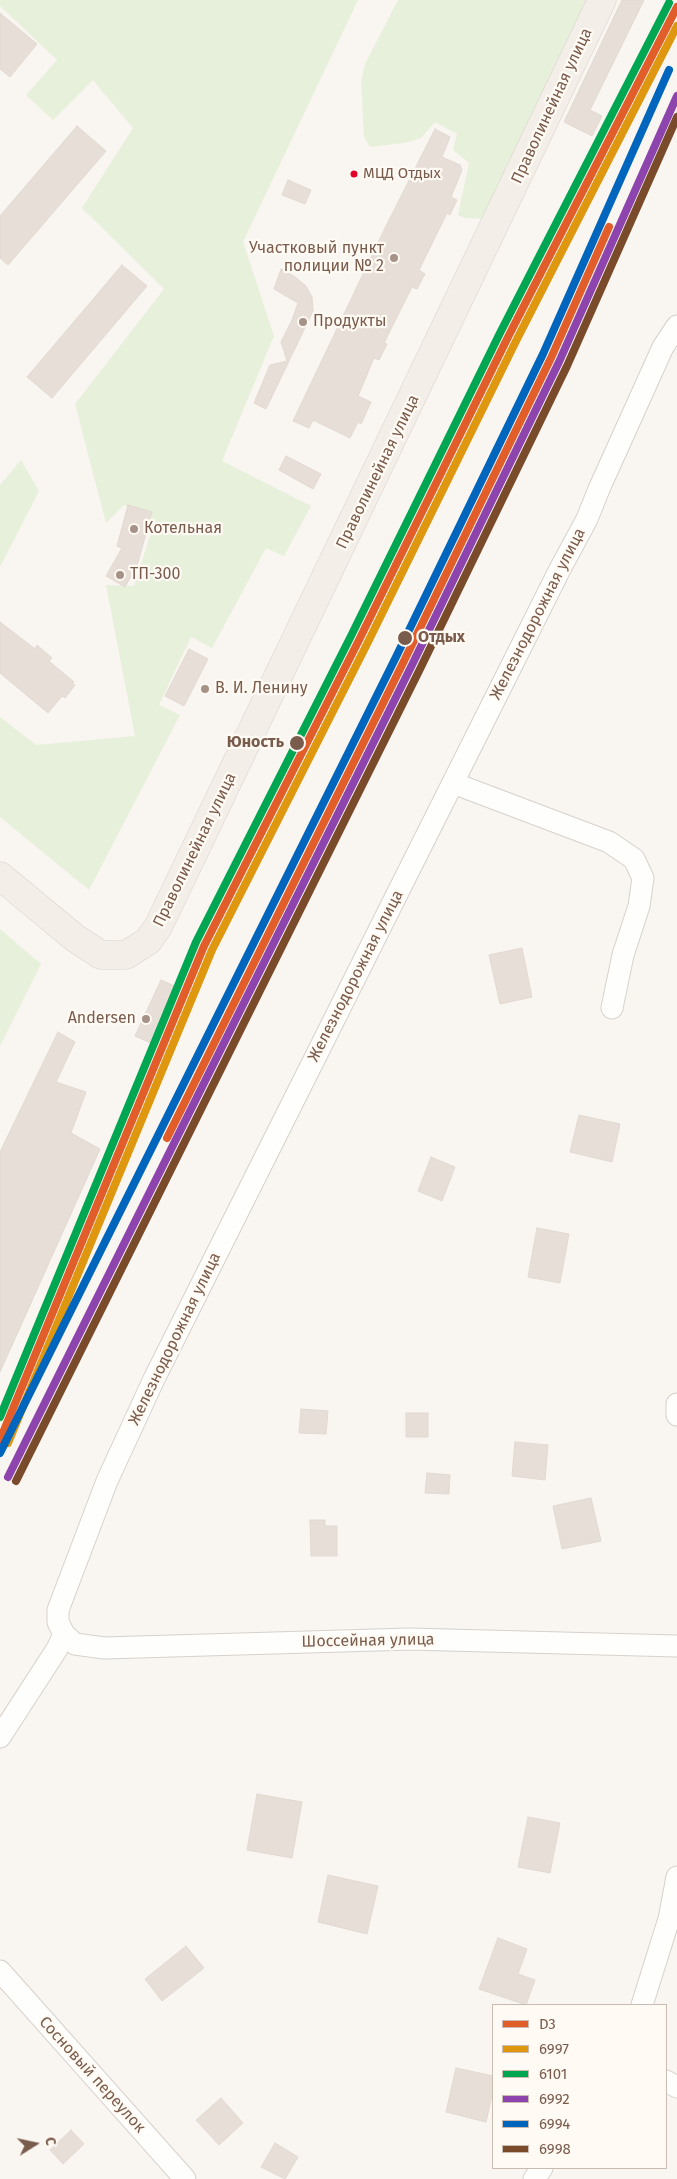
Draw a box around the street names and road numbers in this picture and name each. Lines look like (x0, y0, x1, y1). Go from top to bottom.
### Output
street label: Праволинейная улица (507, 25, 597, 187)
street label: Праволинейная улица (332, 392, 424, 552)
street label: Железнодорожная улица (486, 525, 590, 703)
street label: Праволинейная улица (149, 770, 241, 930)
street label: Железнодорожная улица (304, 887, 408, 1065)
street label: Железнодорожная улица (125, 1249, 225, 1429)
street label: Шоссейная улица (301, 1630, 435, 1652)
street label: Сосновый переулок (35, 2013, 149, 2137)

